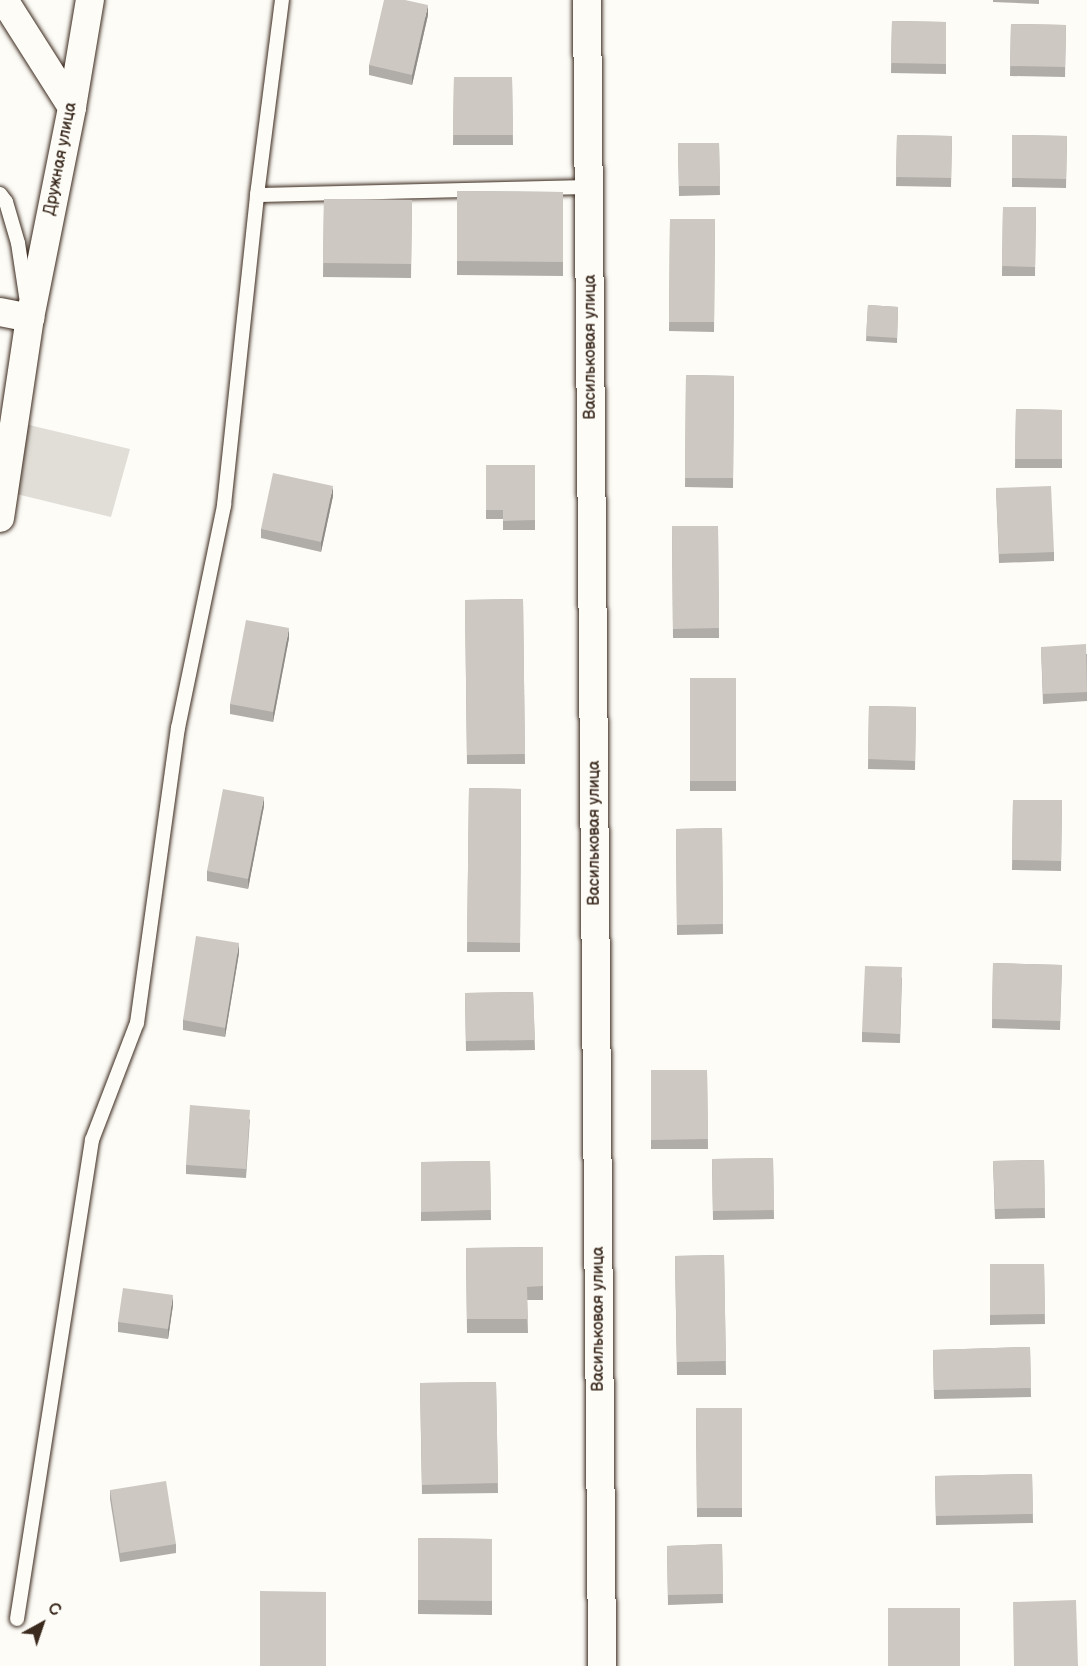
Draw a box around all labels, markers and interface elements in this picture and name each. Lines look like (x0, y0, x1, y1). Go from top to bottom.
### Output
street label: Дружная улица (41, 101, 81, 217)
street label: Васильковая улица (581, 274, 601, 420)
street label: Васильковая улица (585, 760, 605, 906)
street label: Васильковая улица (589, 1246, 609, 1392)
north arrow (12, 1594, 72, 1654)
text: С (44, 1599, 64, 1621)

